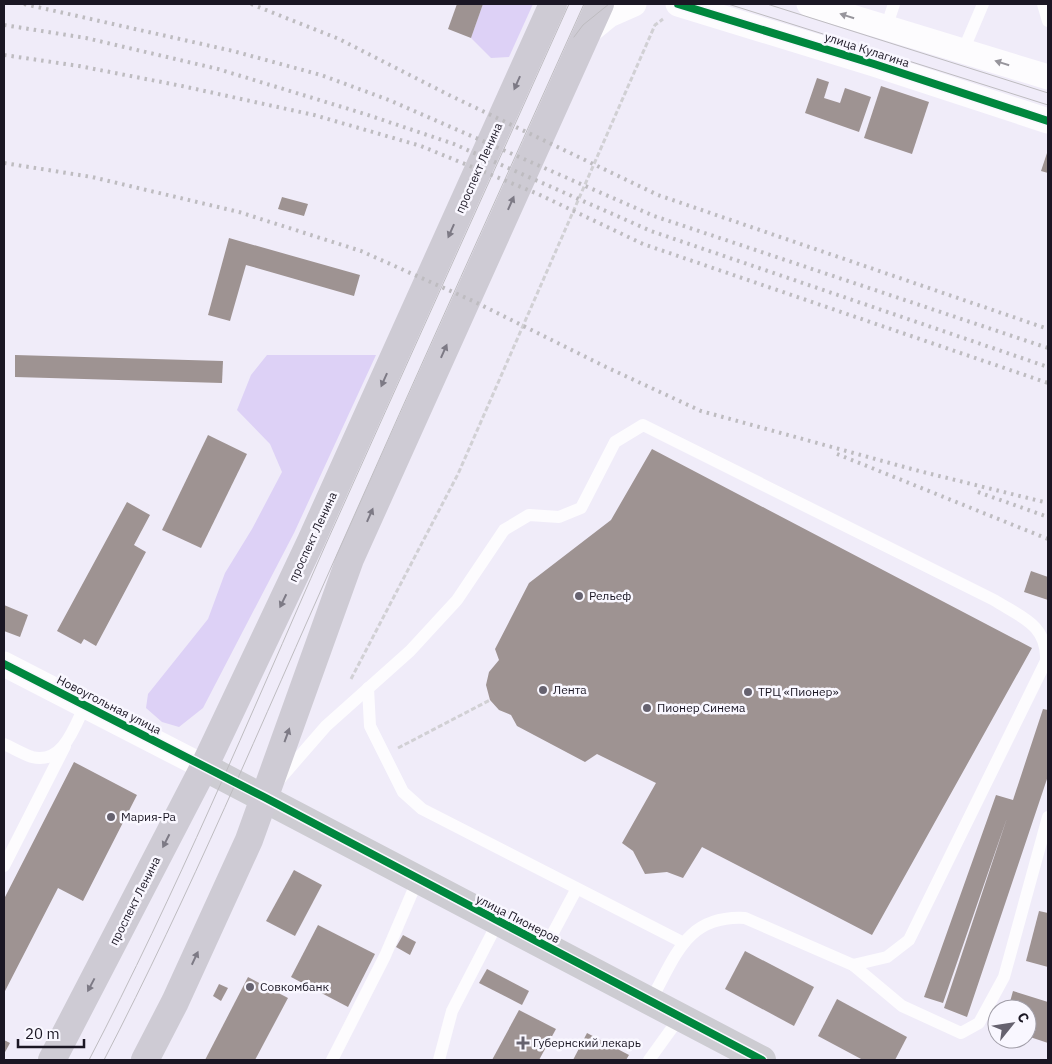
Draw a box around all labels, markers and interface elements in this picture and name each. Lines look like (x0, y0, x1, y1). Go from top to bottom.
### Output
one-way arrow (840, 12, 855, 19)
street label: улица Кулагина (823, 29, 912, 71)
one-way arrow (994, 58, 1009, 66)
one-way arrow (513, 76, 521, 90)
street label: проспект Ленина (452, 120, 505, 215)
one-way arrow (506, 195, 515, 210)
one-way arrow (446, 224, 454, 238)
one-way arrow (440, 344, 448, 358)
one-way arrow (380, 373, 388, 387)
street label: проспект Ленина (285, 489, 340, 584)
one-way arrow (367, 508, 375, 522)
place label: Рельеф (589, 588, 631, 603)
marker: Рельеф (573, 590, 585, 602)
one-way arrow (278, 594, 286, 608)
street label: Новоугольная улица (54, 672, 164, 738)
place label: Лента (553, 682, 587, 697)
marker: Лента (537, 684, 549, 696)
place label: ТРЦ «Пионер» (758, 684, 839, 699)
marker: ТРЦ «Пионер» (742, 686, 754, 698)
place label: Пионер Синема (657, 700, 746, 715)
marker: Пионер Синема (641, 702, 653, 714)
one-way arrow (283, 727, 291, 742)
place label: Мария-Ра (121, 809, 177, 824)
marker: Мария-Ра (105, 811, 117, 823)
one-way arrow (162, 834, 170, 848)
street label: проспект Ленина (106, 853, 164, 948)
street label: улица Пионеров (474, 891, 563, 946)
one-way arrow (191, 951, 199, 965)
one-way arrow (87, 978, 95, 993)
place label: Совкомбанк (260, 979, 330, 994)
marker: Совкомбанк (244, 981, 256, 993)
north arrow (987, 999, 1037, 1049)
text: С (1013, 1009, 1033, 1026)
scale bar (18, 1016, 84, 1048)
text: 20 m (25, 1024, 60, 1043)
place label: Губернский лекарь (533, 1035, 641, 1050)
marker: Губернский лекарь (517, 1037, 529, 1049)

